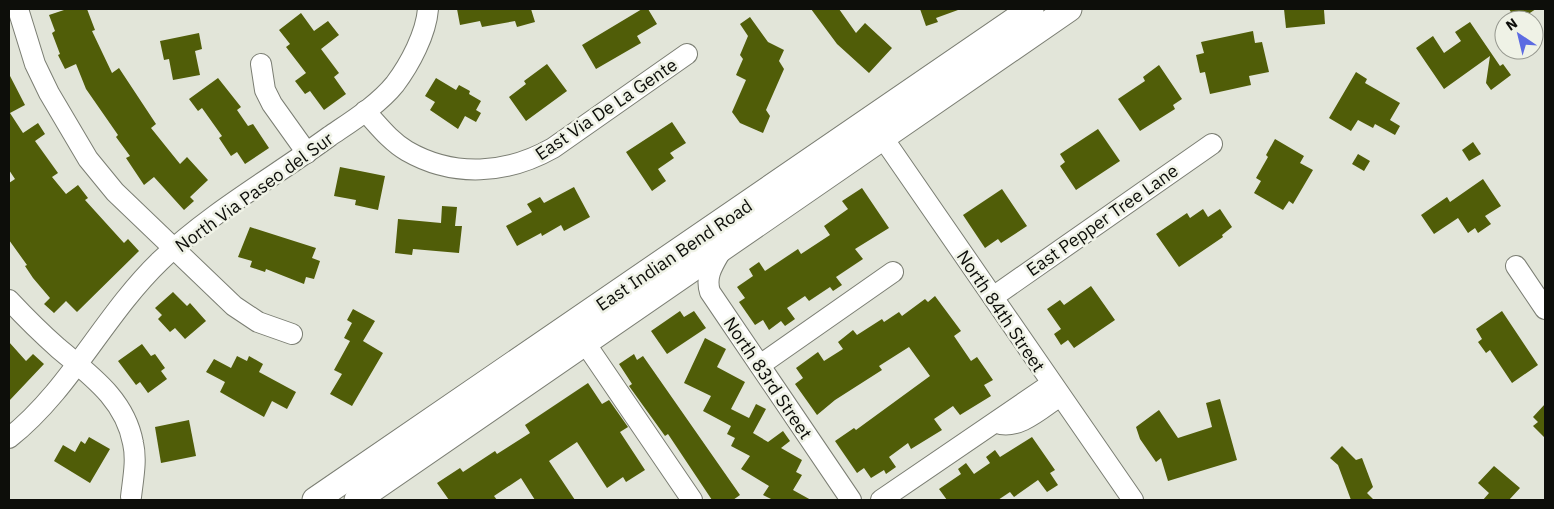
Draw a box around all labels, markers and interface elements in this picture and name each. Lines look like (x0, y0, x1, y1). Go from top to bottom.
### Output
north arrow (1494, 10, 1544, 60)
text: N (1502, 14, 1521, 35)
street label: East Via De La Gente (531, 53, 682, 165)
street label: North Via Paseo del Sur (171, 127, 338, 257)
street label: East Pepper Tree Lane (1022, 159, 1182, 281)
street label: East Indian Bend Road (591, 194, 757, 316)
street label: North 84th Street (952, 246, 1050, 376)
street label: North 83rd Street (719, 313, 817, 443)

